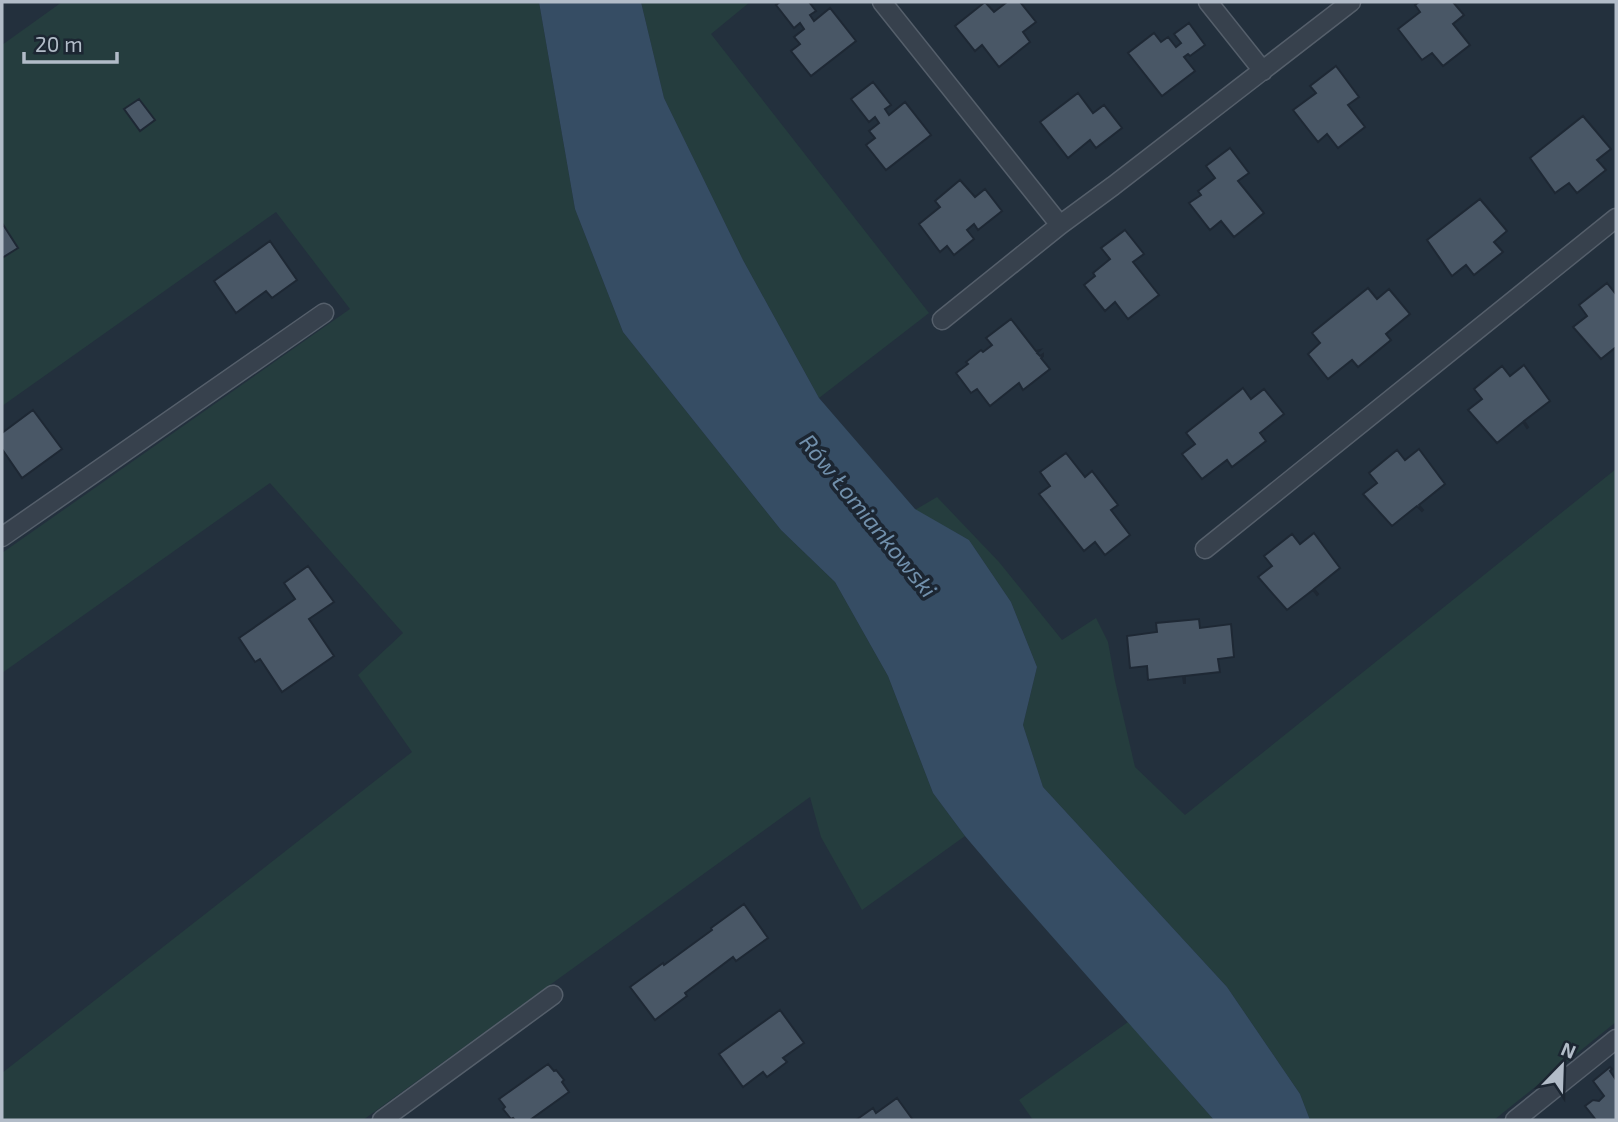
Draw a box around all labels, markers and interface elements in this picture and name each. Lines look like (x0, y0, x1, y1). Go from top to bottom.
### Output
scale bar (24, 21, 117, 65)
text: 20 m (35, 31, 83, 56)
water label: Rów Łomiankowski (794, 428, 943, 603)
north arrow (1527, 1031, 1597, 1101)
text: N (1558, 1037, 1580, 1063)

